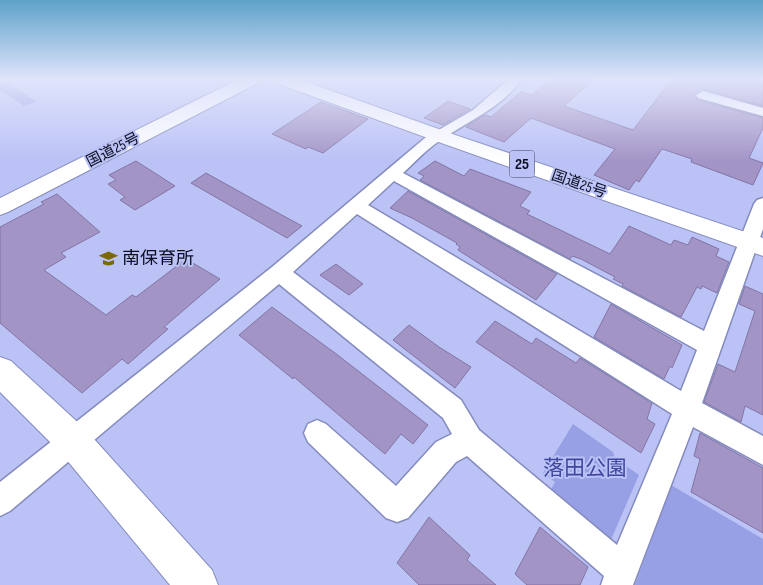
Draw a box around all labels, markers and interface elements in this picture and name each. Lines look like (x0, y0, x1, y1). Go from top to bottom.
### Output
street label: 国道25号 (83, 129, 143, 171)
road number: 25 (510, 150, 534, 178)
street label: 国道25号 (549, 166, 609, 202)
school or university icon: 南保育所 (98, 248, 118, 268)
place label: 南保育所 (122, 248, 194, 269)
park label: 落田公園 (543, 456, 627, 481)

